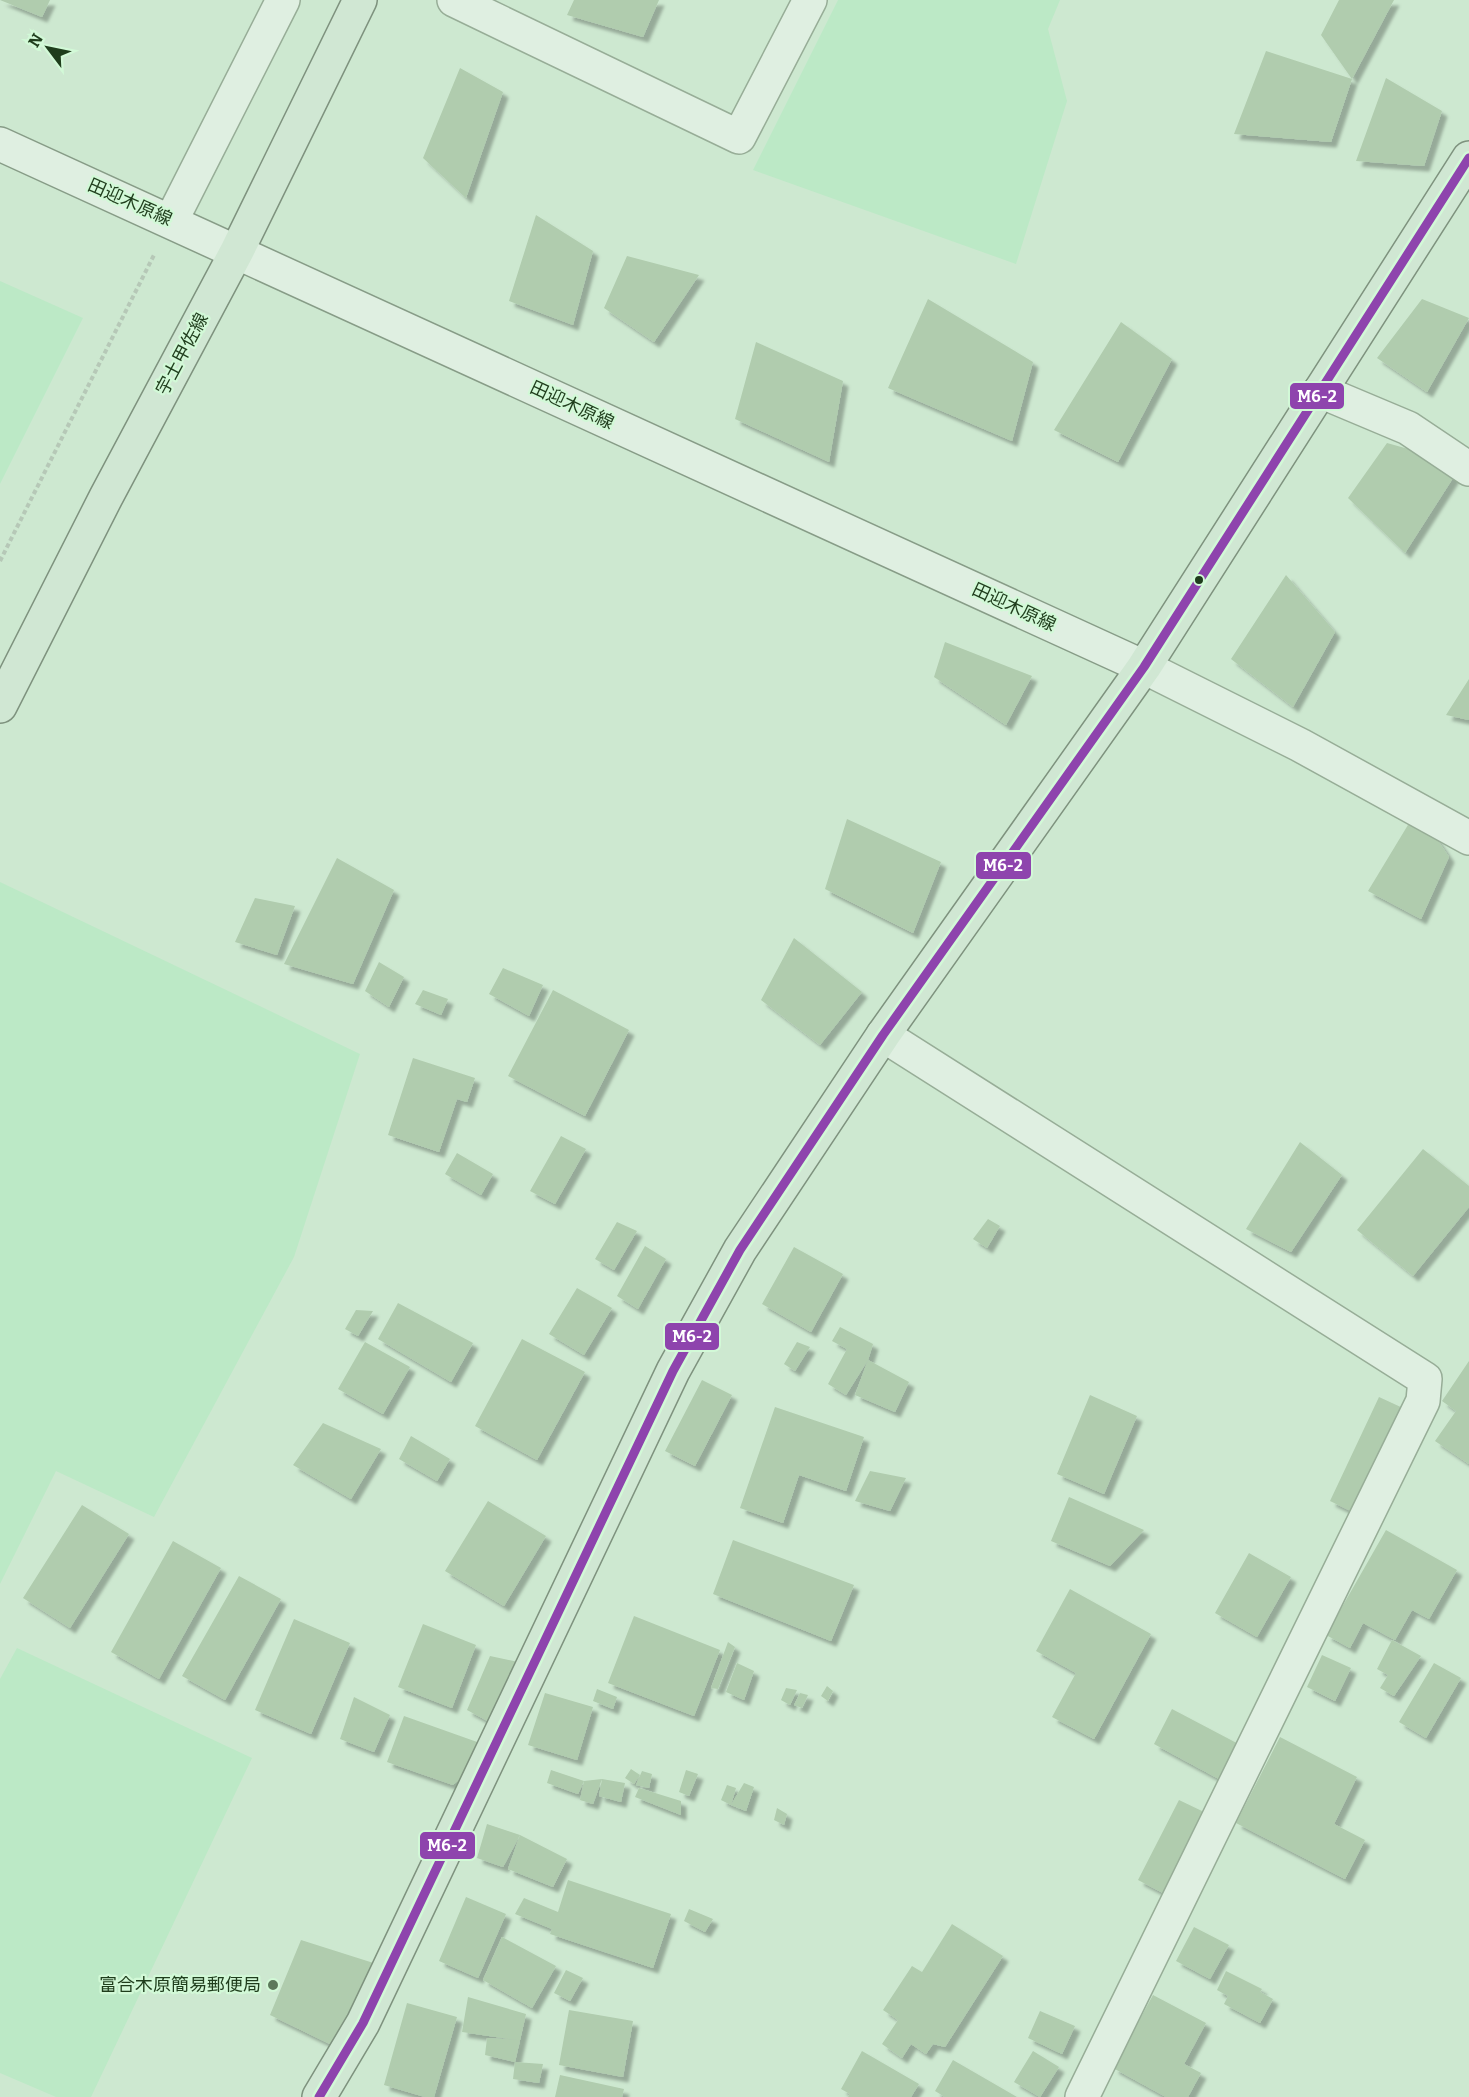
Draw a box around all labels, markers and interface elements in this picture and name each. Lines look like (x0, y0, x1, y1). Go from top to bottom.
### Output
north arrow (18, 18, 78, 78)
text: N (24, 30, 47, 51)
street label: 田迎木原線 (84, 174, 176, 230)
street label: 宇土甲佐線 (151, 309, 213, 399)
street label: 田迎木原線 (527, 376, 617, 434)
line badge: M6-2 (1289, 382, 1345, 410)
text: M6-2 (1297, 387, 1337, 406)
unlabelled marker (1193, 574, 1205, 586)
street label: 田迎木原線 (969, 578, 1059, 636)
line badge: M6-2 (975, 851, 1032, 880)
text: M6-2 (983, 856, 1023, 875)
line badge: M6-2 (664, 1322, 720, 1351)
text: M6-2 (672, 1327, 712, 1346)
line badge: M6-2 (419, 1831, 476, 1860)
text: M6-2 (427, 1836, 467, 1855)
place label: 富合木原簡易郵便局 (99, 1974, 261, 1996)
marker: 富合木原簡易郵便局 (266, 1978, 280, 1992)

